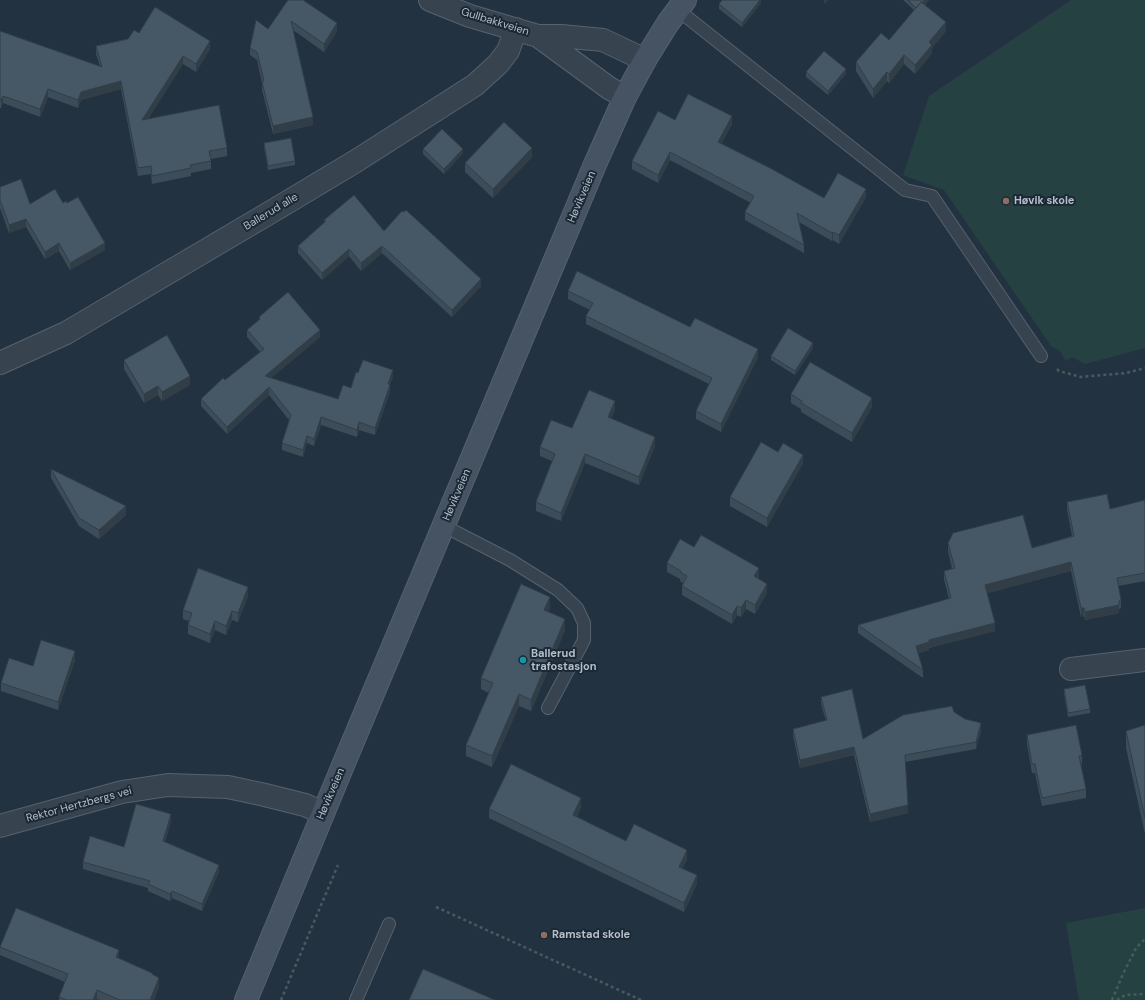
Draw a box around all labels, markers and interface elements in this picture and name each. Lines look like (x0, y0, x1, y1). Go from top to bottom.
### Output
street label: Gullbakkveien (459, 5, 531, 39)
street label: Høvikveien (565, 169, 599, 225)
street label: Ballerud alle (241, 191, 301, 233)
place label: Høvik skole (1014, 194, 1074, 208)
marker: Høvik skole (1001, 196, 1011, 206)
street label: Høvikveien (440, 467, 474, 523)
place label: Ballerud trafostasjon (531, 647, 597, 673)
marker: Ballerud trafostasjon (518, 655, 528, 665)
street label: Høvikveien (314, 766, 348, 822)
street label: Rektor Hertzbergs vei (25, 785, 133, 825)
place label: Ramstad skole (552, 928, 630, 942)
marker: Ramstad skole (539, 930, 549, 940)

